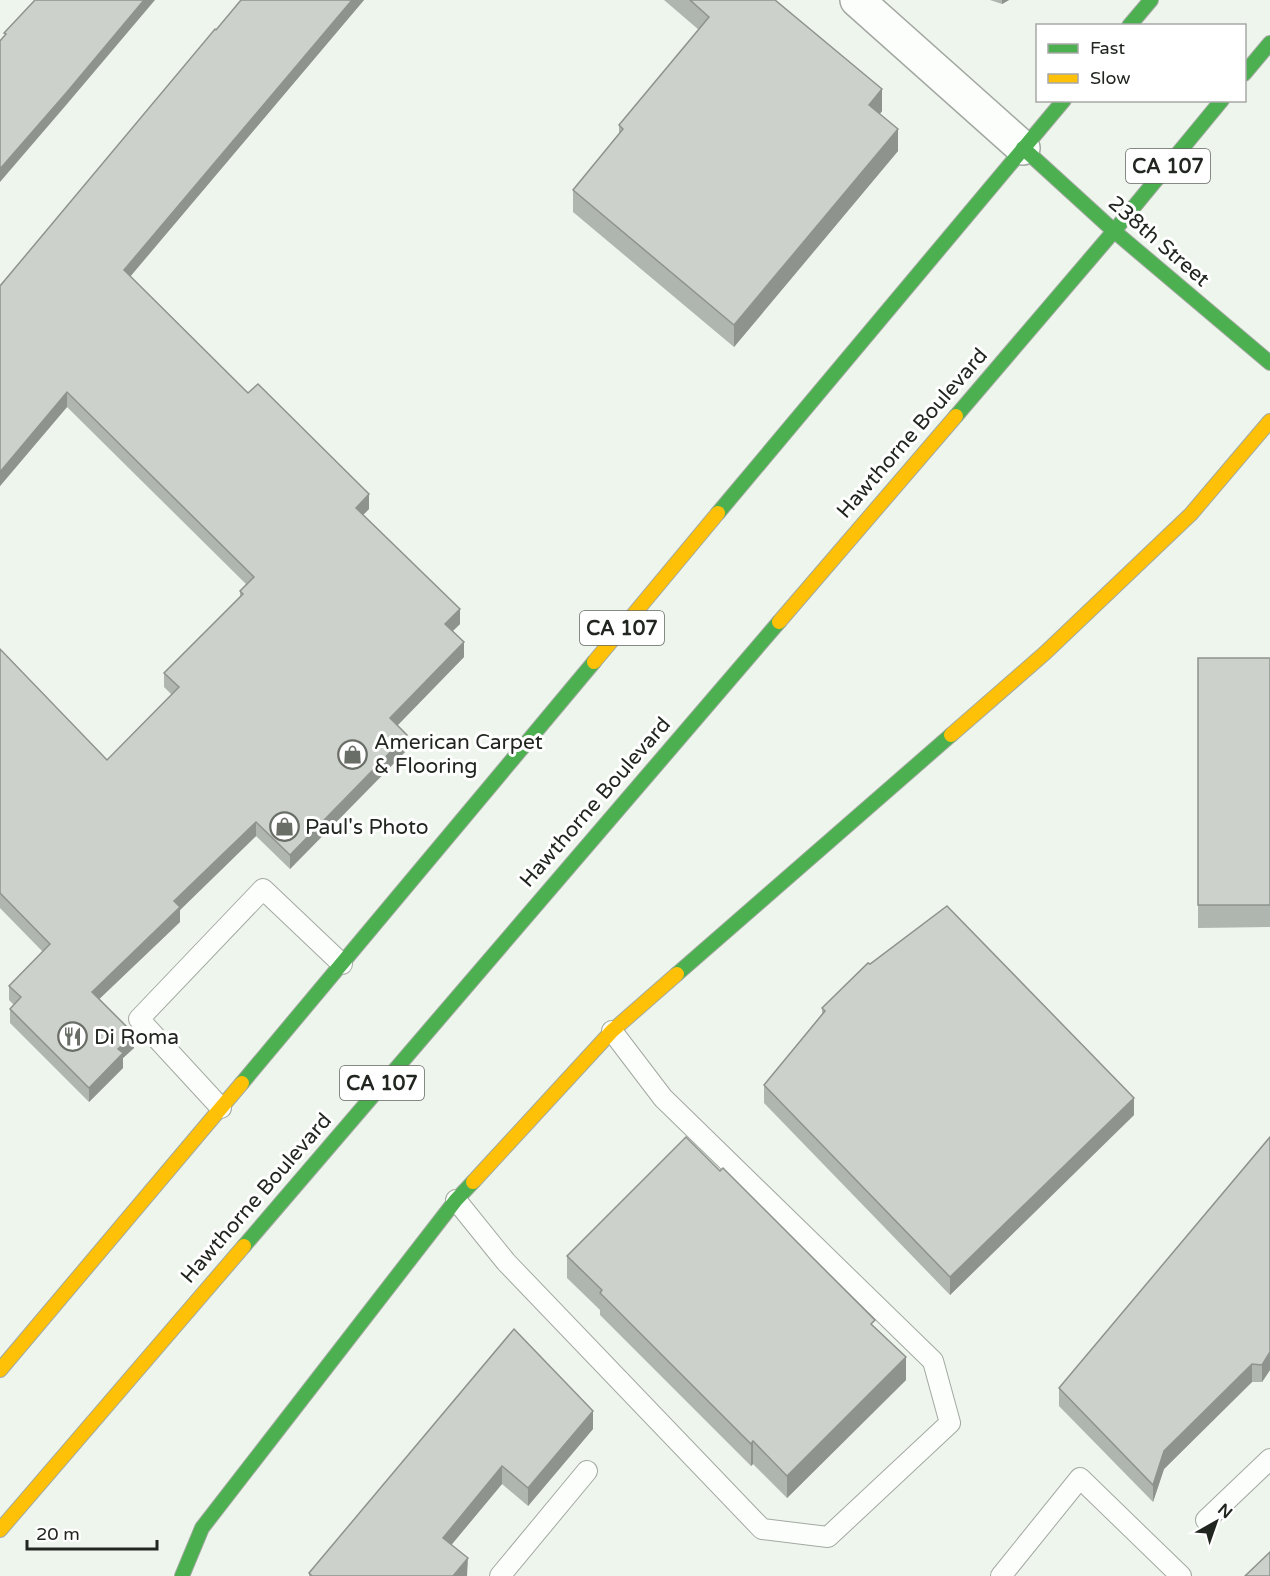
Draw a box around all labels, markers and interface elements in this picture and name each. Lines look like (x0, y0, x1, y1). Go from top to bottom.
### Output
legend (1036, 24, 1246, 102)
text: Fast (1090, 37, 1125, 59)
text: Slow (1090, 67, 1131, 89)
road number: CA 107 (1126, 149, 1210, 183)
street label: 238th Street (1103, 191, 1214, 292)
street label: Hawthorne Boulevard (832, 343, 993, 523)
road number: CA 107 (580, 611, 664, 645)
street label: Hawthorne Boulevard (515, 712, 676, 892)
place label: American Carpet & Flooring (374, 730, 543, 779)
shop icon: American Carpet & Flooring (337, 738, 369, 770)
shop icon: Paul's Photo (268, 811, 300, 843)
place label: Paul's Photo (305, 815, 429, 840)
restaurant icon: Di Roma (57, 1021, 89, 1053)
place label: Di Roma (94, 1025, 179, 1050)
road number: CA 107 (340, 1066, 424, 1100)
street label: Hawthorne Boulevard (176, 1108, 337, 1288)
north arrow (1186, 1492, 1246, 1552)
text: N (1214, 1499, 1236, 1523)
scale bar (27, 1513, 158, 1551)
text: 20 m (36, 1523, 80, 1545)

